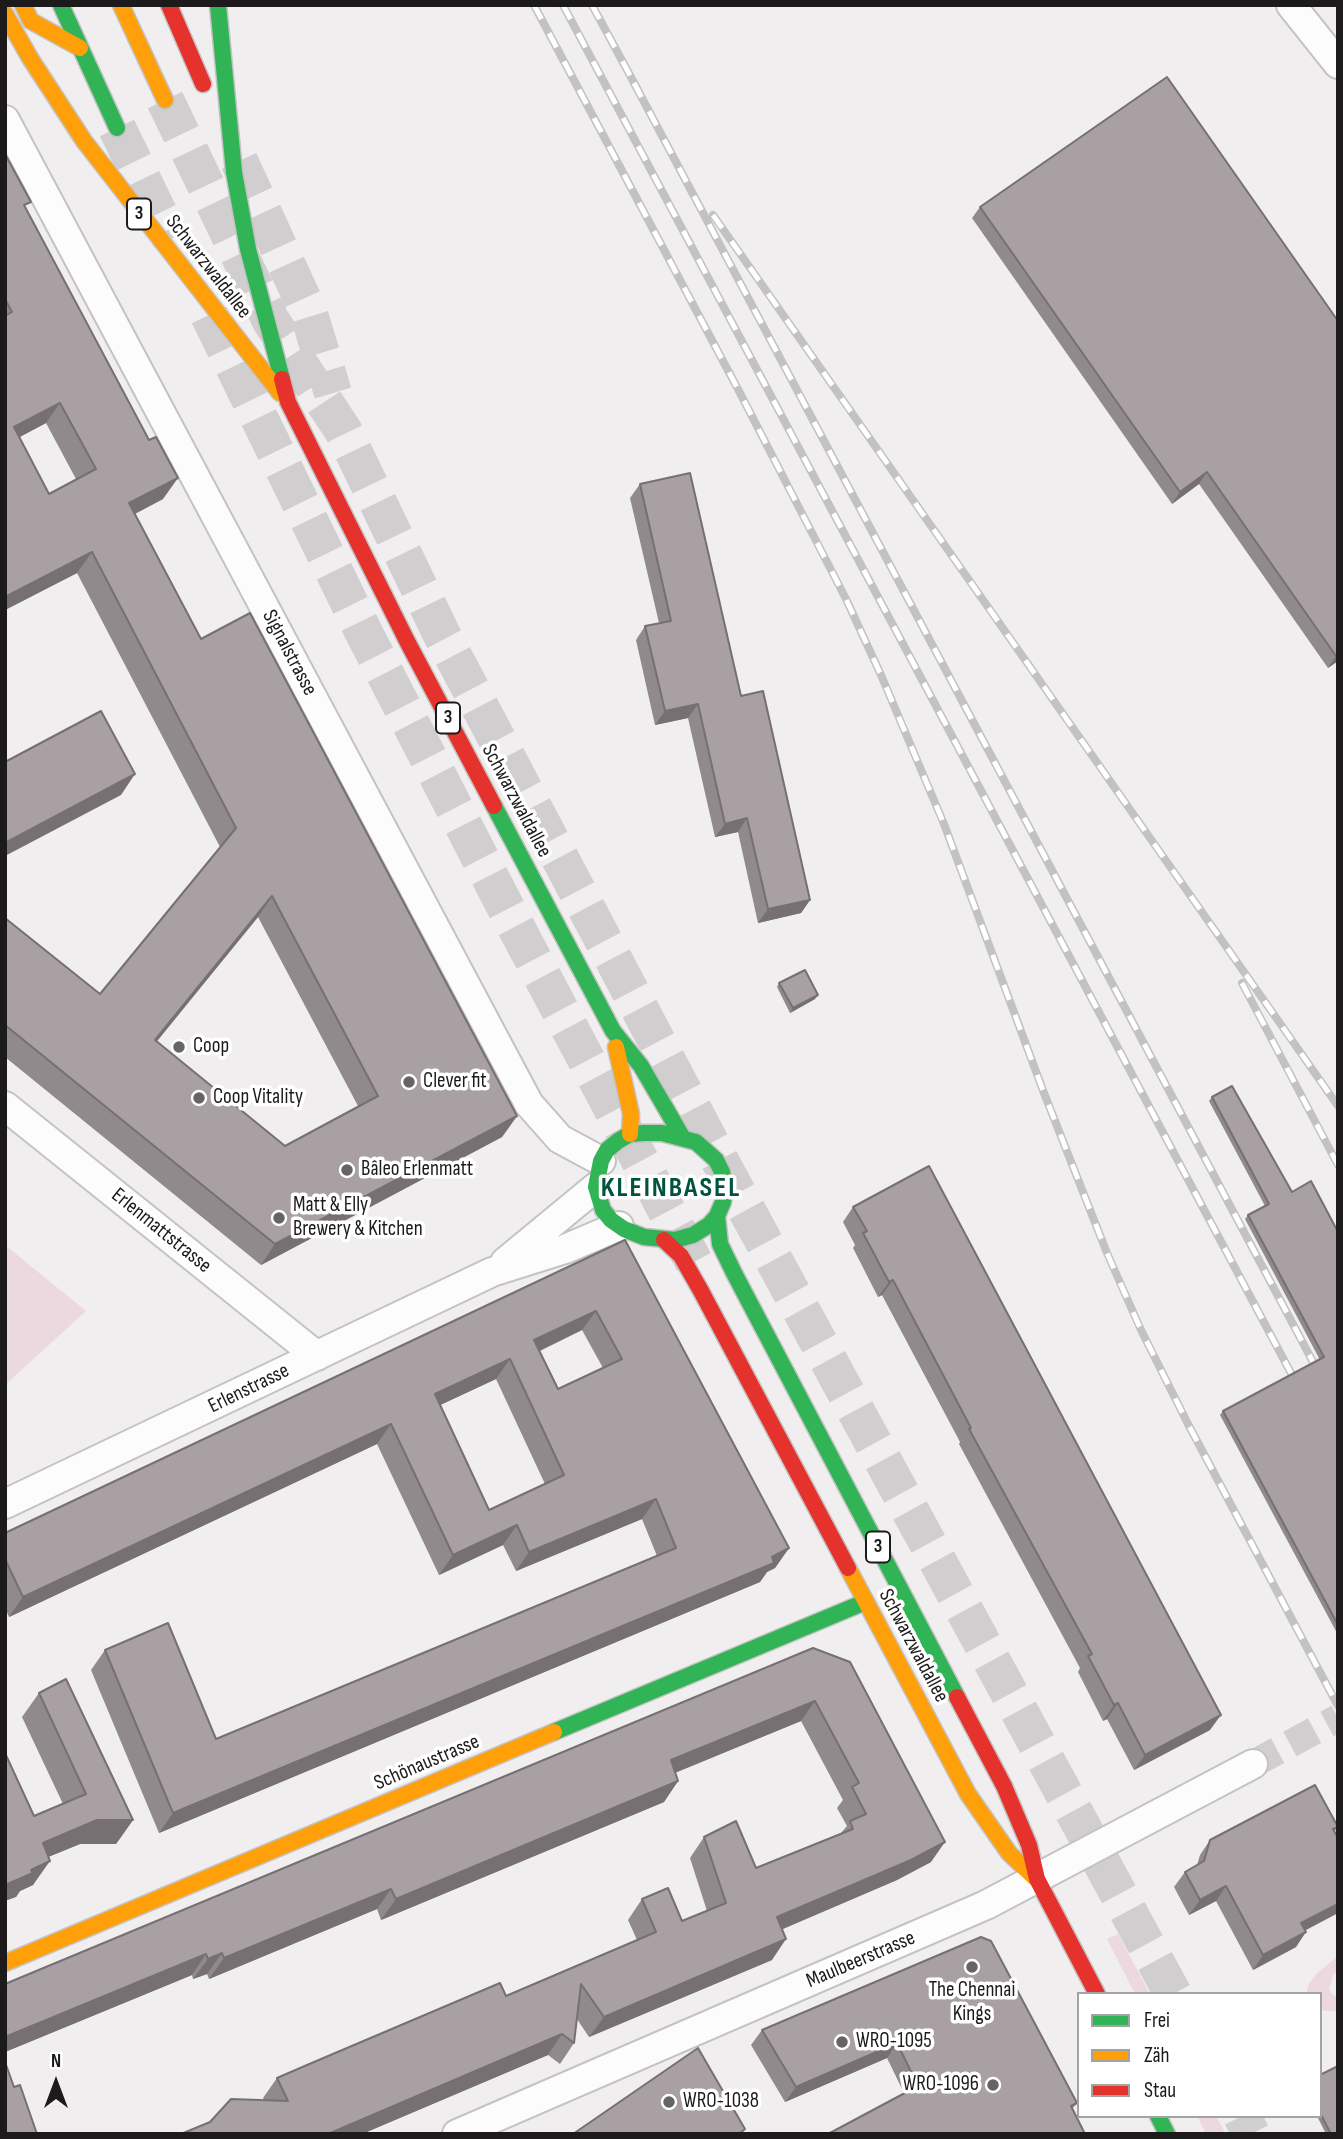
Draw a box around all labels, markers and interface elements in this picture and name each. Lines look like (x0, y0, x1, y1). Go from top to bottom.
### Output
road number: 3 (127, 198, 151, 230)
street label: Schwarzwaldallee (160, 210, 256, 324)
street label: Signalstrasse (256, 606, 322, 700)
road number: 3 (436, 702, 460, 734)
street label: Schwarzwaldallee (476, 740, 556, 862)
place label: Coop (193, 1034, 229, 1060)
marker: Coop (171, 1039, 187, 1055)
place label: Clever fit (423, 1069, 487, 1095)
marker: Clever fit (401, 1074, 417, 1090)
place label: Coop Vitality (213, 1085, 303, 1111)
marker: Coop Vitality (191, 1090, 207, 1106)
place label: Bâleo Erlenmatt (361, 1157, 473, 1183)
marker: Bâleo Erlenmatt (339, 1162, 355, 1178)
district label: KLEINBASEL (602, 1172, 740, 1206)
street label: Erlenmattstrasse (106, 1183, 216, 1279)
place label: Matt & Elly Brewery & Kitchen (293, 1193, 423, 1243)
marker: Matt & Elly Brewery & Kitchen (271, 1210, 287, 1226)
street label: Erlenstrasse (204, 1359, 294, 1419)
road number: 3 (866, 1532, 890, 1562)
street label: Schwarzwaldallee (873, 1585, 953, 1707)
street label: Schönaustrasse (371, 1730, 483, 1796)
street label: Maulbeerstrasse (803, 1926, 919, 1994)
marker: The Chennai Kings (964, 1959, 980, 1975)
place label: The Chennai Kings (929, 1978, 1015, 2028)
legend (1077, 1992, 1322, 2118)
text: Frei (1144, 2008, 1170, 2033)
place label: WRO-1095 (856, 2029, 932, 2055)
marker: WRO-1095 (834, 2034, 850, 2050)
text: Zäh (1144, 2043, 1170, 2068)
north arrow (21, 2048, 91, 2118)
text: N (51, 2050, 61, 2073)
place label: WRO-1096 (902, 2072, 979, 2098)
marker: WRO-1096 (985, 2077, 1001, 2093)
text: Stau (1144, 2078, 1176, 2103)
place label: WRO-1038 (683, 2089, 759, 2115)
marker: WRO-1038 (661, 2094, 677, 2110)

